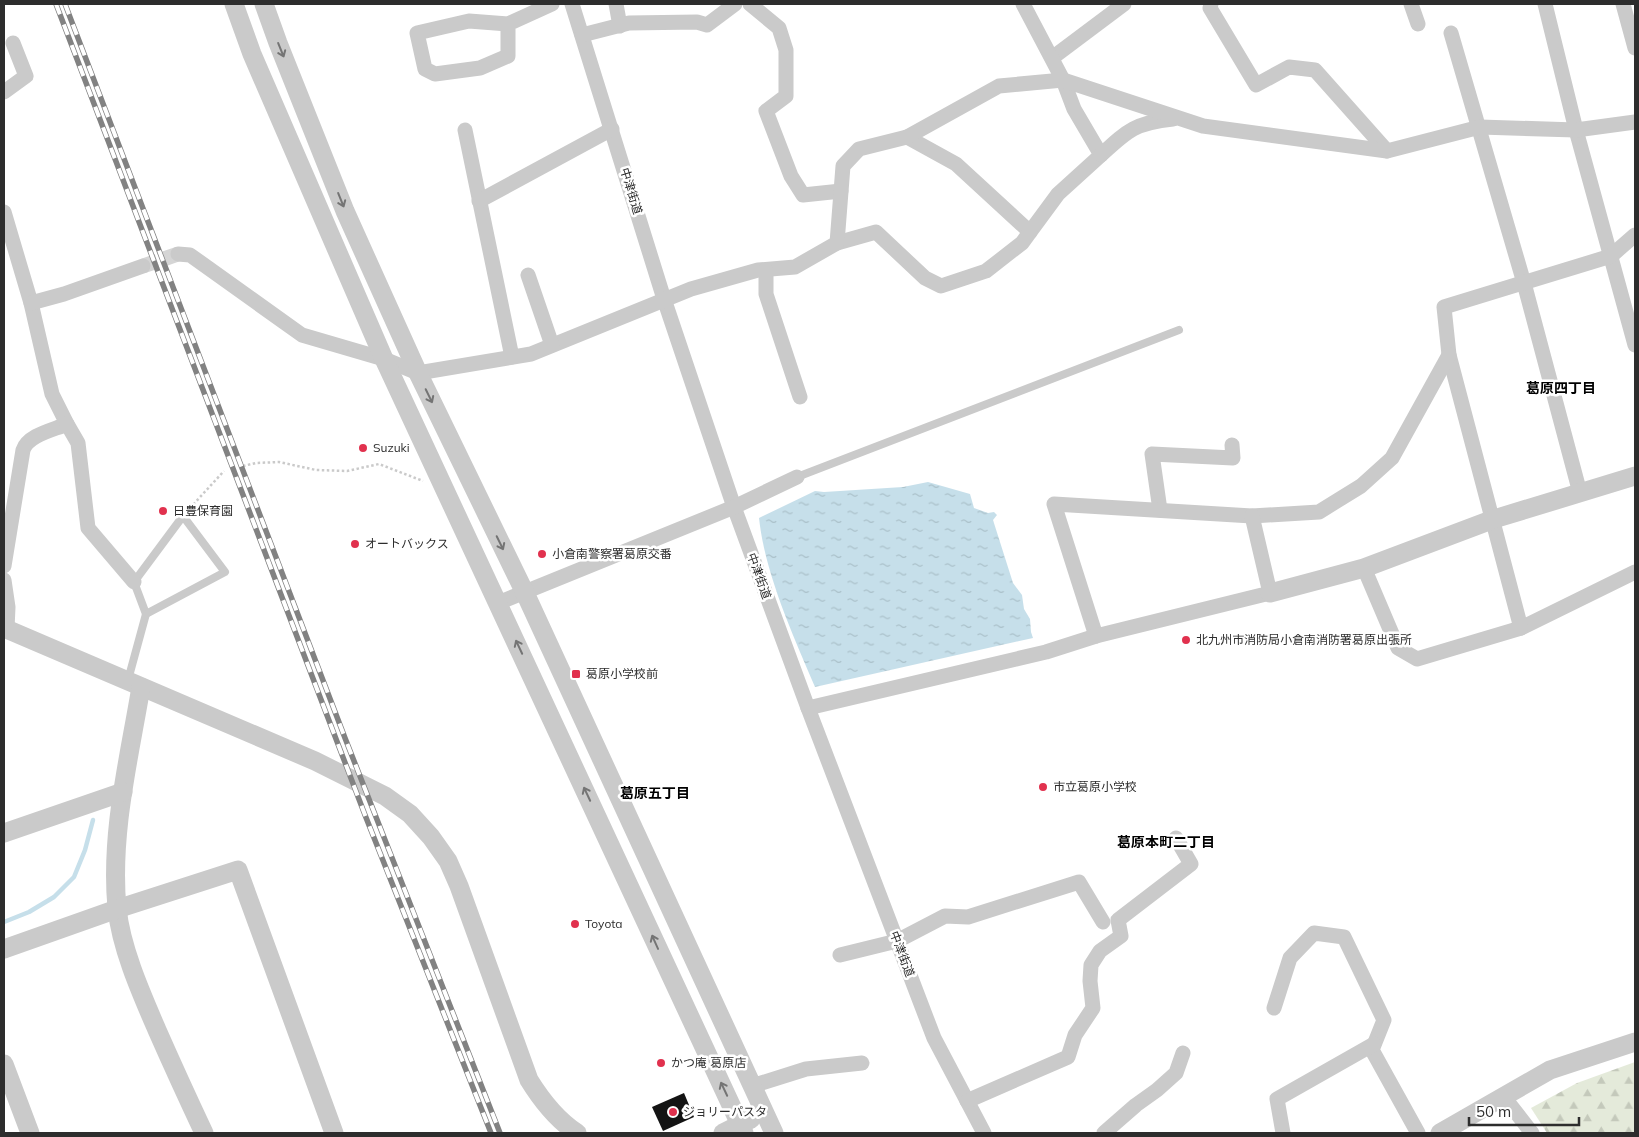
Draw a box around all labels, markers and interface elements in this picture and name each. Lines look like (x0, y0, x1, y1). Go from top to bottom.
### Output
one-way arrow (277, 41, 286, 57)
street label: 中津街道 (617, 166, 646, 216)
one-way arrow (337, 192, 346, 208)
district label: 葛原四丁目 (1526, 379, 1596, 397)
one-way arrow (425, 389, 435, 404)
place label: Suzuki (373, 440, 410, 455)
marker: Suzuki (357, 442, 369, 454)
place label: 日豊保育園 (173, 503, 233, 518)
marker: 日豊保育園 (157, 505, 169, 517)
one-way arrow (496, 535, 505, 550)
place label: オートバックス (365, 536, 449, 551)
marker: オートバックス (349, 538, 361, 550)
place label: 小倉南警察署葛原交番 (552, 546, 672, 561)
marker: 小倉南警察署葛原交番 (536, 548, 548, 560)
street label: 中津街道 (744, 551, 775, 601)
place label: 北九州市消防局小倉南消防署葛原出張所 (1196, 632, 1412, 647)
marker: 北九州市消防局小倉南消防署葛原出張所 (1180, 634, 1192, 646)
one-way arrow (513, 640, 523, 655)
place label: 葛原小学校前 (586, 666, 658, 681)
marker: 葛原小学校前 (570, 668, 582, 680)
place label: 市立葛原小学校 (1053, 779, 1137, 794)
marker: 市立葛原小学校 (1037, 781, 1049, 793)
district label: 葛原五丁目 (620, 784, 690, 802)
one-way arrow (582, 787, 592, 802)
district label: 葛原本町二丁目 (1117, 833, 1215, 851)
place label: Toyota (585, 916, 623, 931)
marker: Toyota (569, 918, 581, 930)
street label: 中津街道 (887, 929, 918, 979)
one-way arrow (650, 935, 660, 950)
place label: かつ庵 葛原店 (671, 1055, 746, 1070)
marker: かつ庵 葛原店 (655, 1057, 667, 1069)
one-way arrow (718, 1082, 728, 1097)
scale bar (1469, 1094, 1579, 1126)
text: 50 m (1476, 1102, 1511, 1121)
place label: ジョリーパスタ (683, 1104, 767, 1119)
marker: ジョリーパスタ (667, 1106, 679, 1118)

